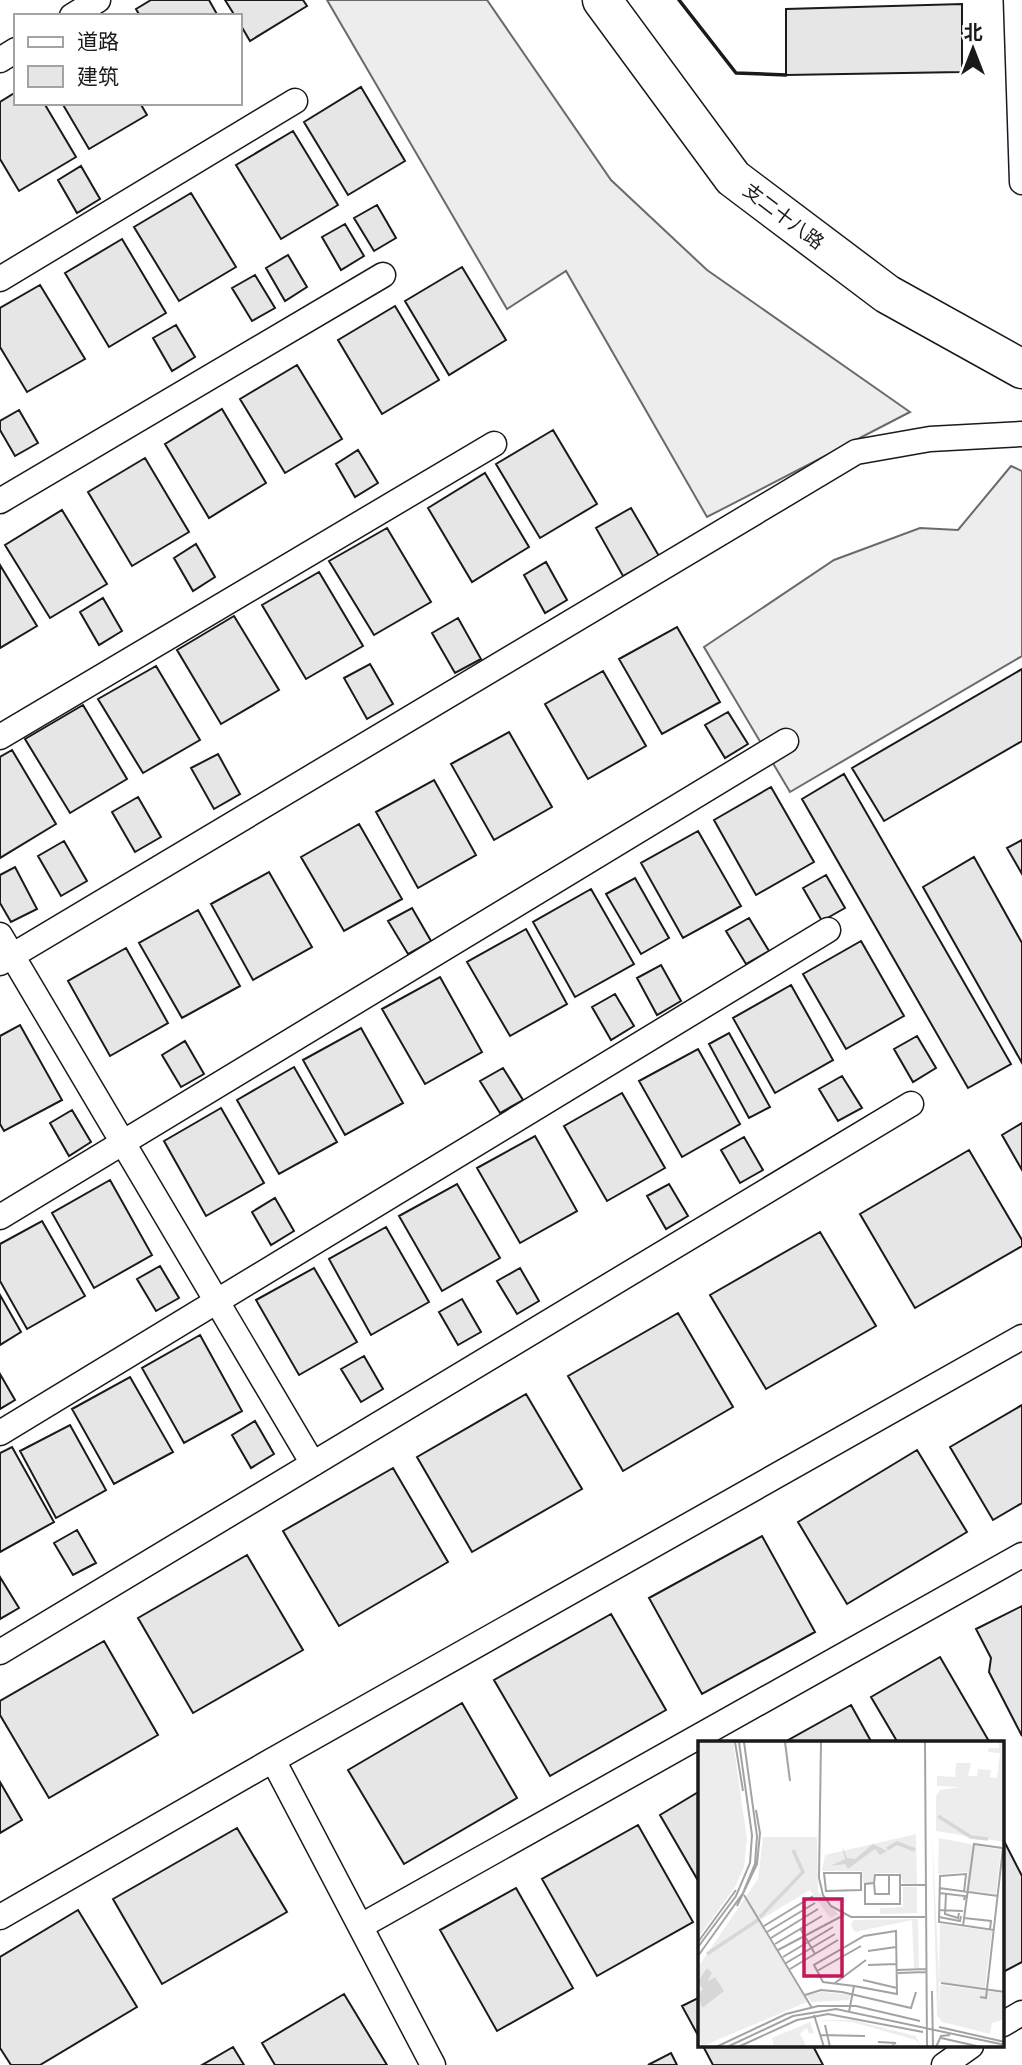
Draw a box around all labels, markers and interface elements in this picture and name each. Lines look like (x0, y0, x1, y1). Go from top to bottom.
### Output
legend (14, 14, 242, 105)
north arrow (938, 14, 1008, 84)
text: 北 (963, 21, 983, 45)
text: 道路 (77, 29, 119, 55)
text: 建筑 (77, 64, 119, 90)
street label: 支二十八路 (738, 179, 829, 255)
inset map (698, 1741, 1004, 2048)

